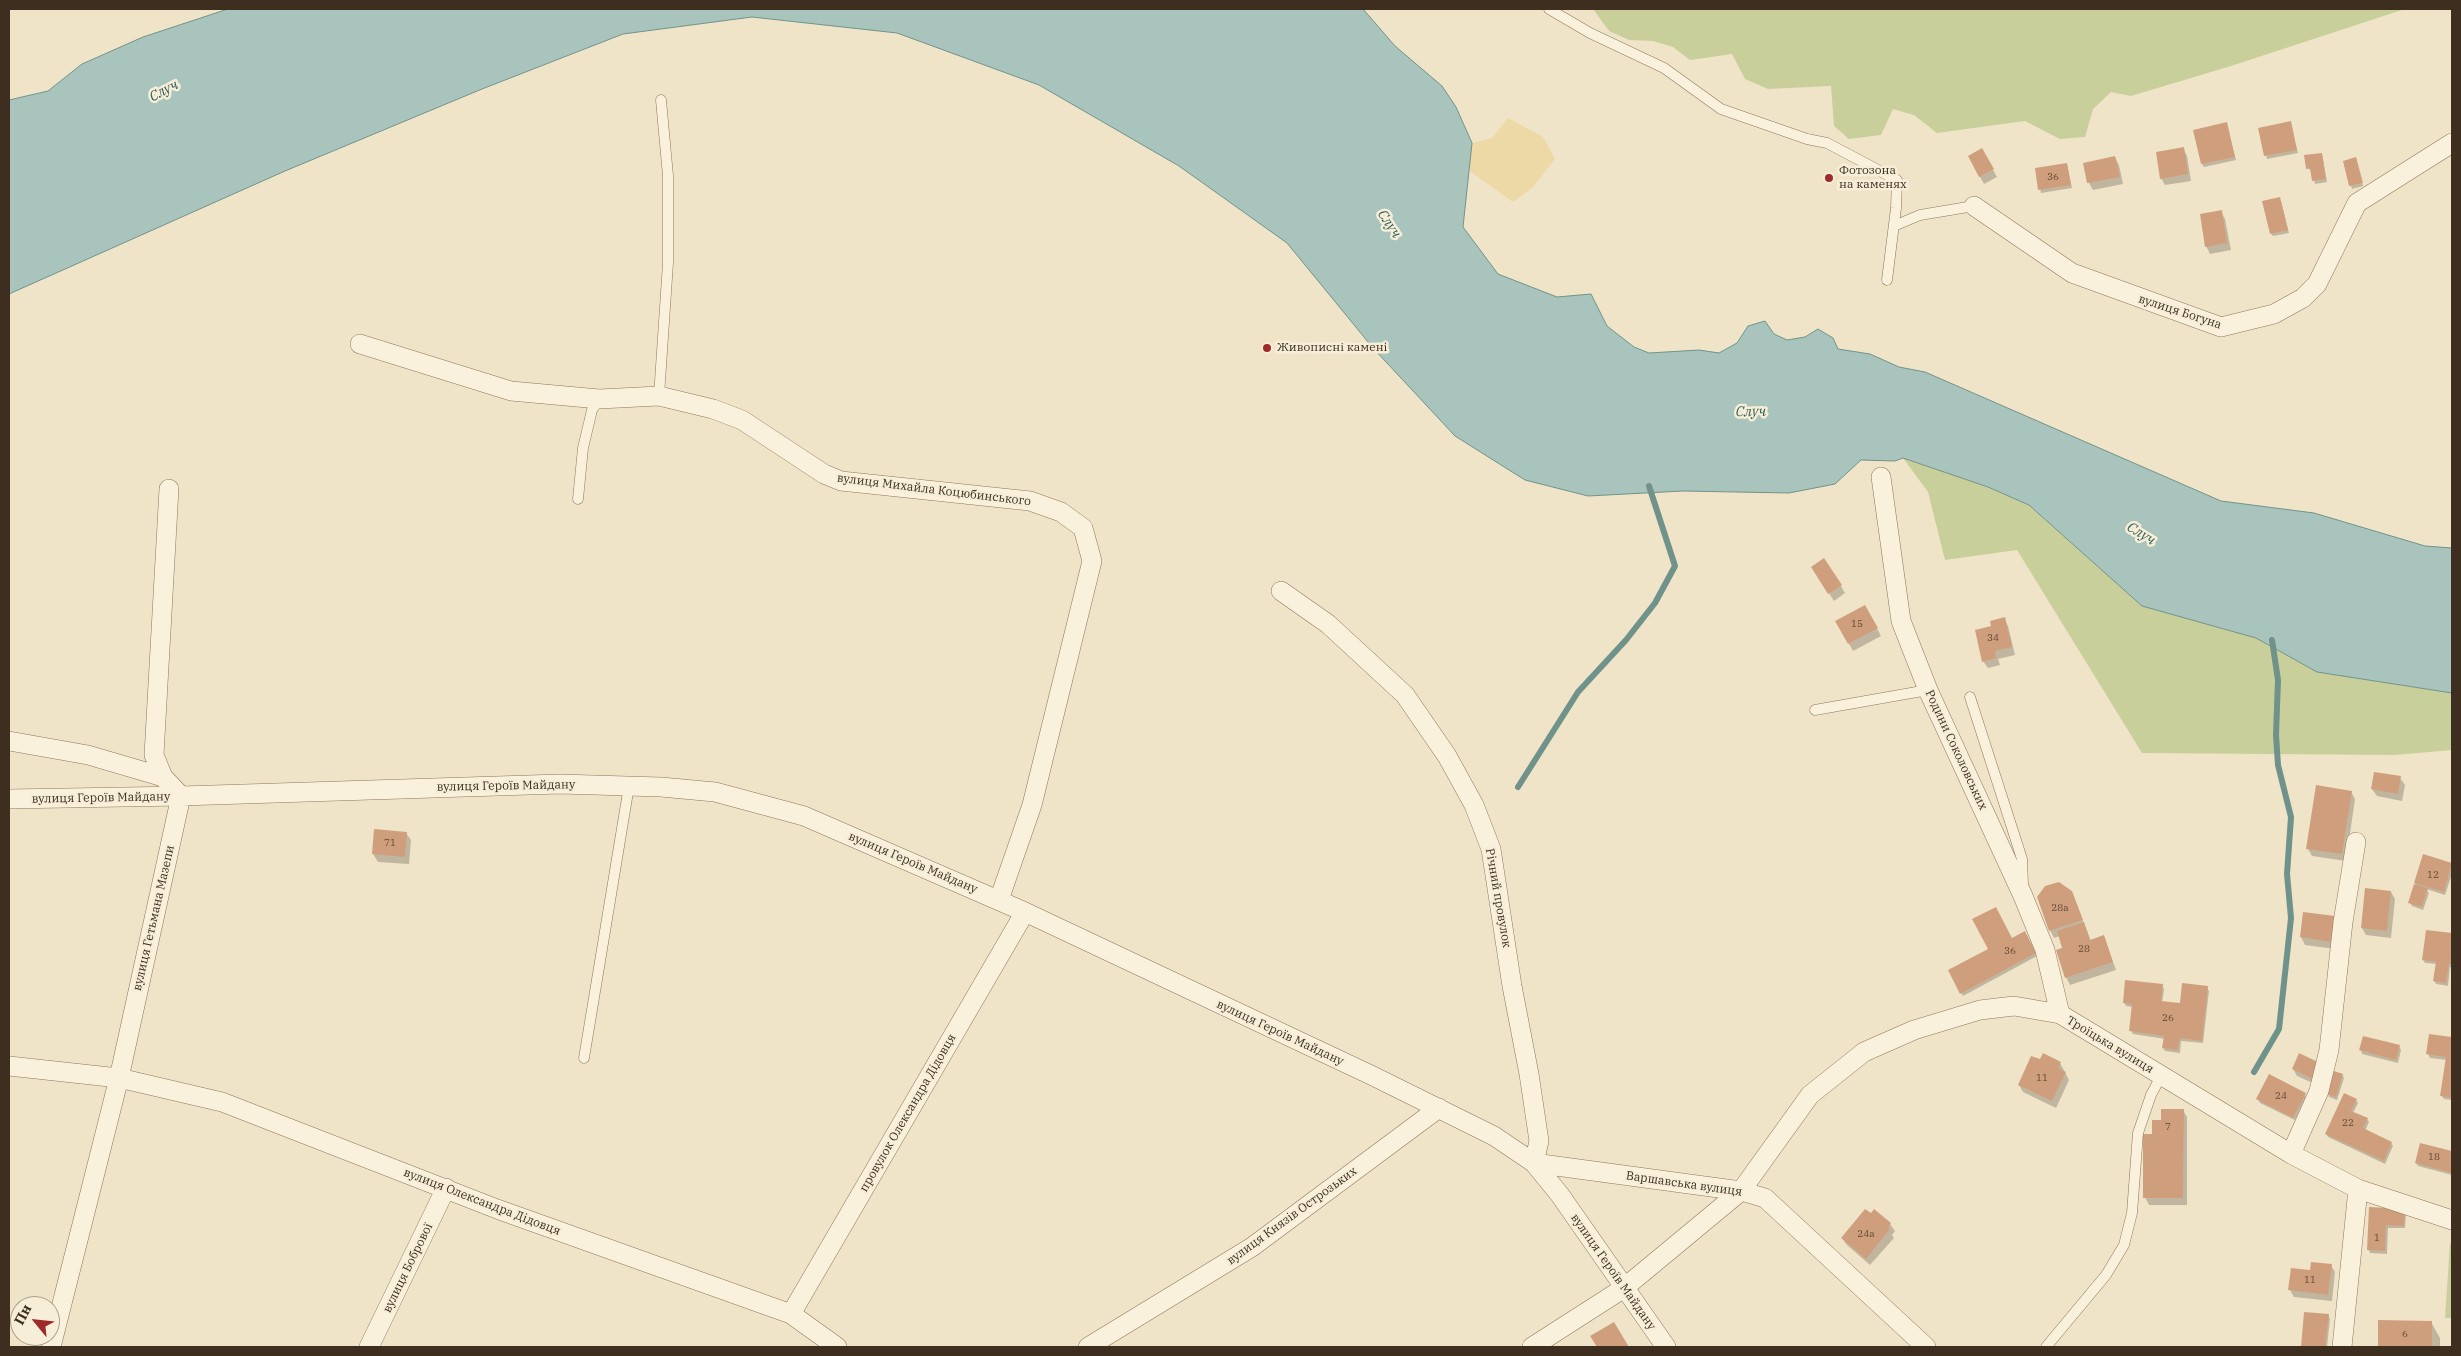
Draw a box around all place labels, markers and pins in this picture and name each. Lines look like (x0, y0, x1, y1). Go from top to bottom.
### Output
place label: Фотозона на каменях (1839, 164, 1907, 192)
marker: Фотозона на каменях (1823, 172, 1835, 184)
place label: Живописні камені (1277, 341, 1387, 355)
marker: Живописні камені (1261, 342, 1273, 354)

